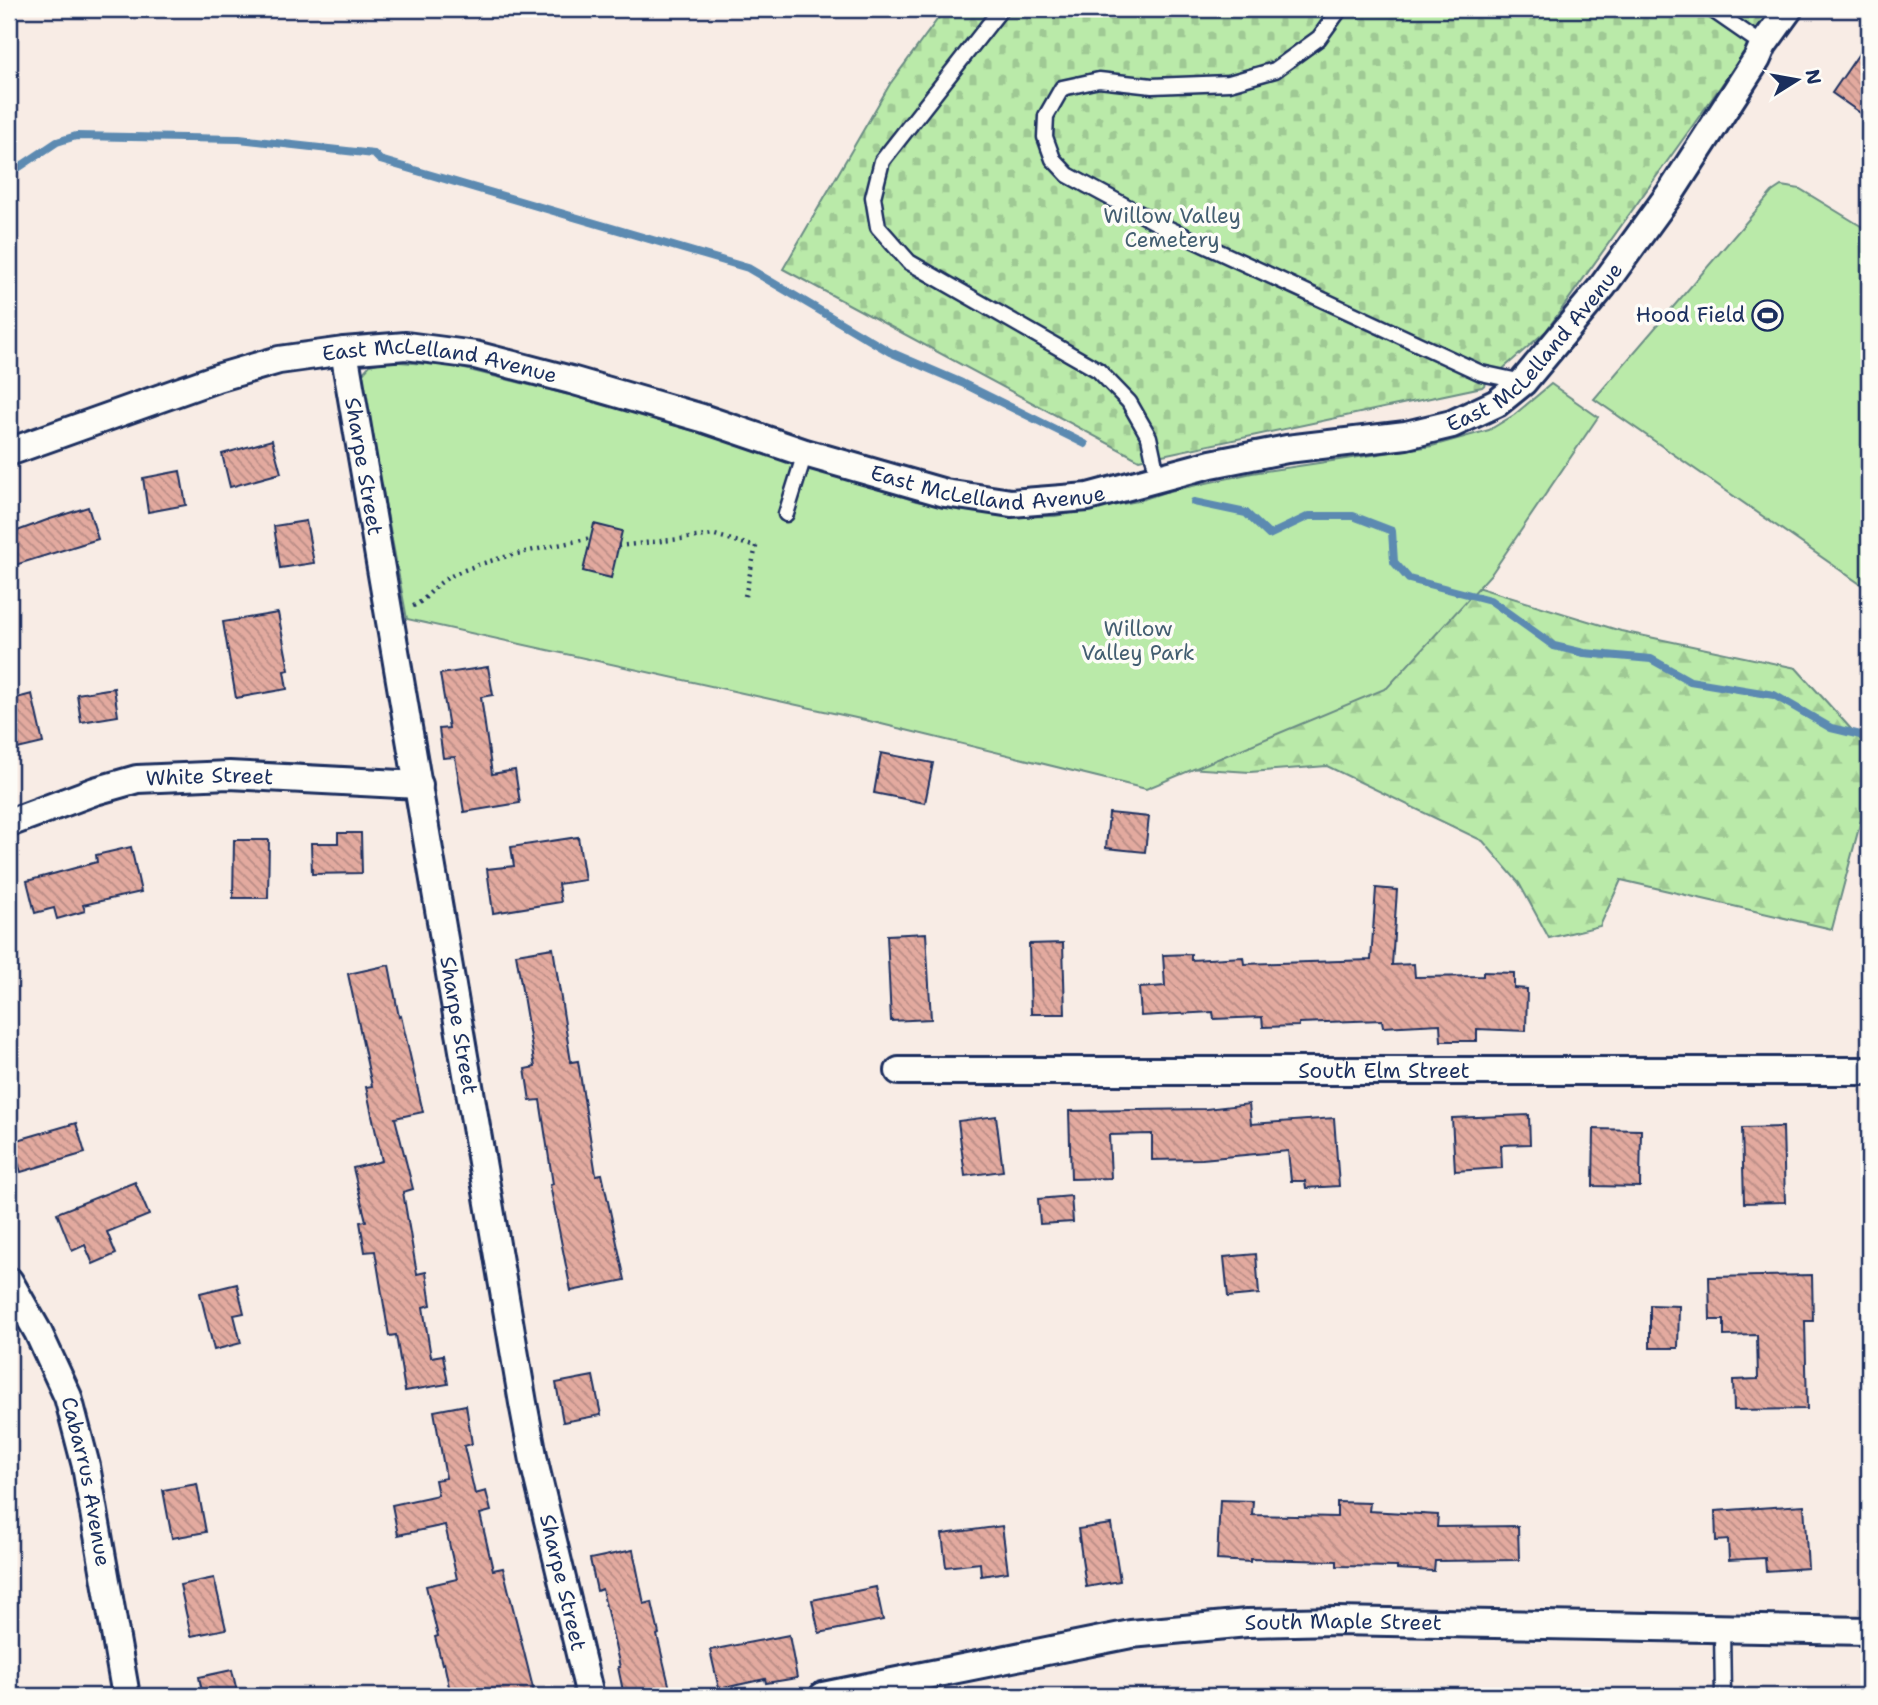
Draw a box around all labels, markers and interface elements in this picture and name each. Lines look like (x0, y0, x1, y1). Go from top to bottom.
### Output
north arrow (1762, 46, 1832, 116)
text: N (1799, 67, 1827, 87)
park label: Willow Valley Cemetery (1103, 202, 1241, 254)
street label: East McLelland Avenue (1442, 257, 1629, 439)
sports icon: Hood Field (1751, 298, 1785, 332)
place label: Hood Field (1636, 301, 1745, 329)
street label: East McLelland Avenue (320, 332, 560, 390)
street label: Sharpe Street (338, 395, 389, 537)
street label: East McLelland Avenue (867, 458, 1108, 517)
park label: Willow Valley Park (1081, 615, 1195, 667)
street label: White Street (145, 761, 274, 793)
street label: Sharpe Street (433, 954, 484, 1096)
street label: South Elm Street (1298, 1057, 1470, 1085)
street label: Cabarrus Avenue (55, 1394, 117, 1569)
street label: Sharpe Street (533, 1511, 593, 1654)
street label: South Maple Street (1244, 1607, 1442, 1637)

